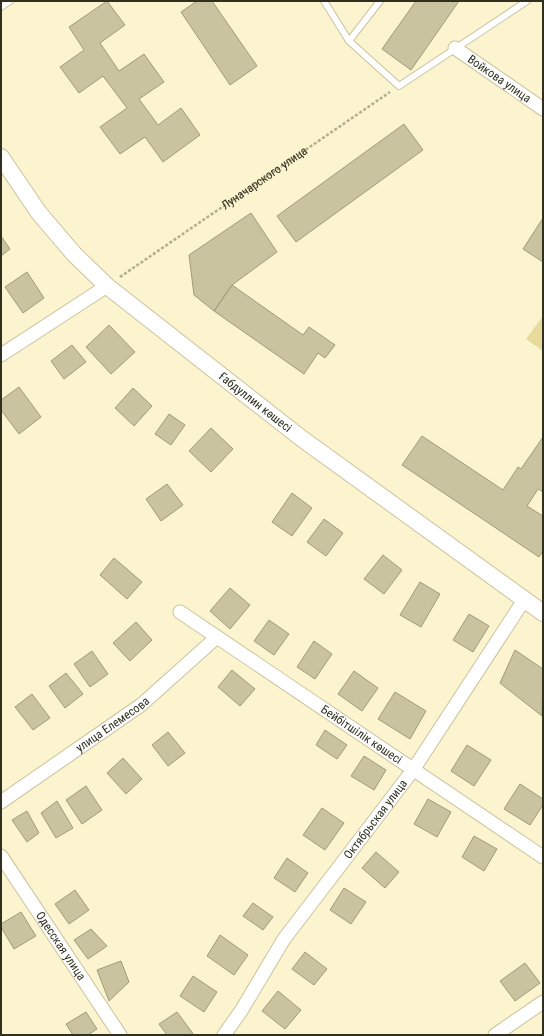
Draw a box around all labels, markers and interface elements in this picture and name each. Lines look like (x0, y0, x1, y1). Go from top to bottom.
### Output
street label: Войкова улица (465, 52, 534, 106)
street label: Луначарского улица (219, 144, 310, 212)
street label: Ғабдуллин көшесі (216, 369, 295, 435)
street label: улица Елемесова (73, 694, 152, 755)
street label: Бейбітшілік көшесі (318, 702, 405, 767)
street label: Октябрьская улица (341, 777, 410, 862)
street label: Одесская улица (33, 909, 89, 983)

